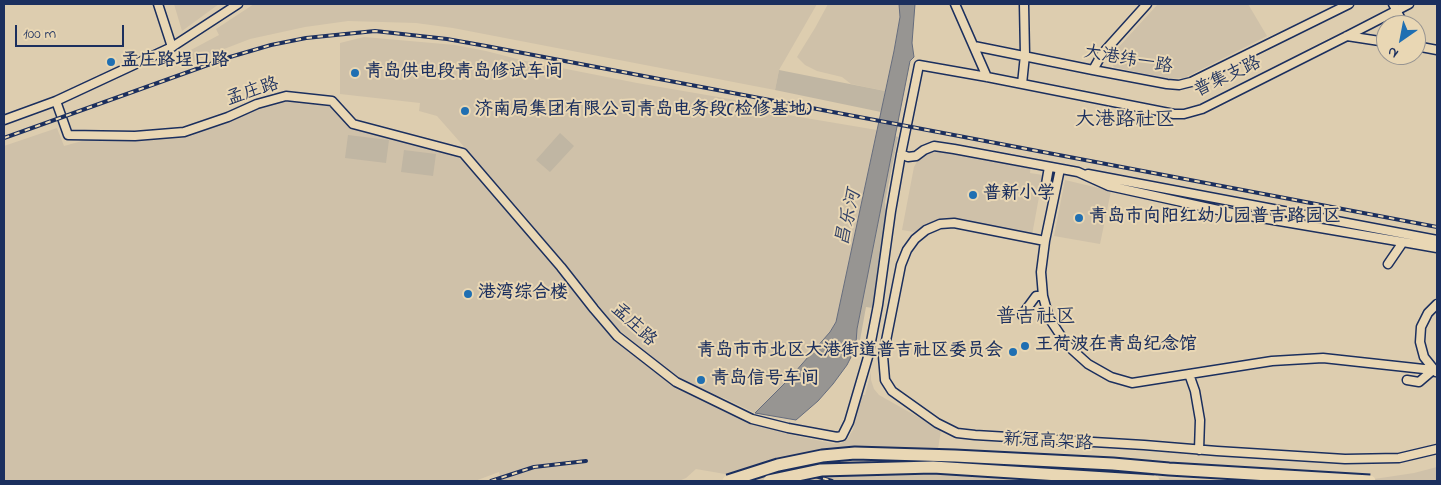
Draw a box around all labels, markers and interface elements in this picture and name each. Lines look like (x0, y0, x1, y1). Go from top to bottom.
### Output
scale bar (18, 15, 126, 47)
north arrow (1376, 15, 1426, 65)
text: 100 m (23, 23, 56, 45)
text: N (1383, 41, 1403, 64)
street label: 大港纬一路 (1082, 43, 1174, 79)
place label: 孟庄路埕口路 (121, 51, 229, 73)
street label: 普集支路 (1191, 53, 1265, 103)
marker: 孟庄路埕口路 (105, 56, 117, 68)
place label: 青岛供电段青岛修试车间 (365, 62, 563, 84)
marker: 青岛供电段青岛修试车间 (349, 67, 361, 79)
street label: 孟庄路 (224, 74, 282, 112)
place label: 济南局集团有限公司青岛电务段(检修基地) (475, 100, 812, 122)
marker: 济南局集团有限公司青岛电务段(检修基地) (459, 105, 471, 117)
district label: 大港路社区 (1075, 110, 1175, 134)
place label: 普新小学 (983, 184, 1055, 206)
water label: 昌乐河 (832, 188, 868, 248)
marker: 普新小学 (967, 189, 979, 201)
place label: 青岛市向阳红幼儿园普吉路园区 (1089, 207, 1341, 229)
marker: 青岛市向阳红幼儿园普吉路园区 (1073, 212, 1085, 224)
place label: 港湾综合楼 (478, 283, 568, 305)
marker: 港湾综合楼 (462, 288, 474, 300)
street label: 孟庄路 (606, 300, 660, 352)
district label: 普吉社区 (996, 307, 1076, 331)
place label: 王荷波在青岛纪念馆 (1035, 335, 1197, 357)
marker: 王荷波在青岛纪念馆 (1019, 340, 1031, 352)
place label: 青岛市市北区大港街道普吉社区委员会 (697, 341, 1003, 363)
marker: 青岛市市北区大港街道普吉社区委员会 (1007, 346, 1019, 358)
place label: 青岛信号车间 (711, 369, 819, 391)
marker: 青岛信号车间 (695, 374, 707, 386)
street label: 新冠高架路 (1002, 430, 1094, 456)

